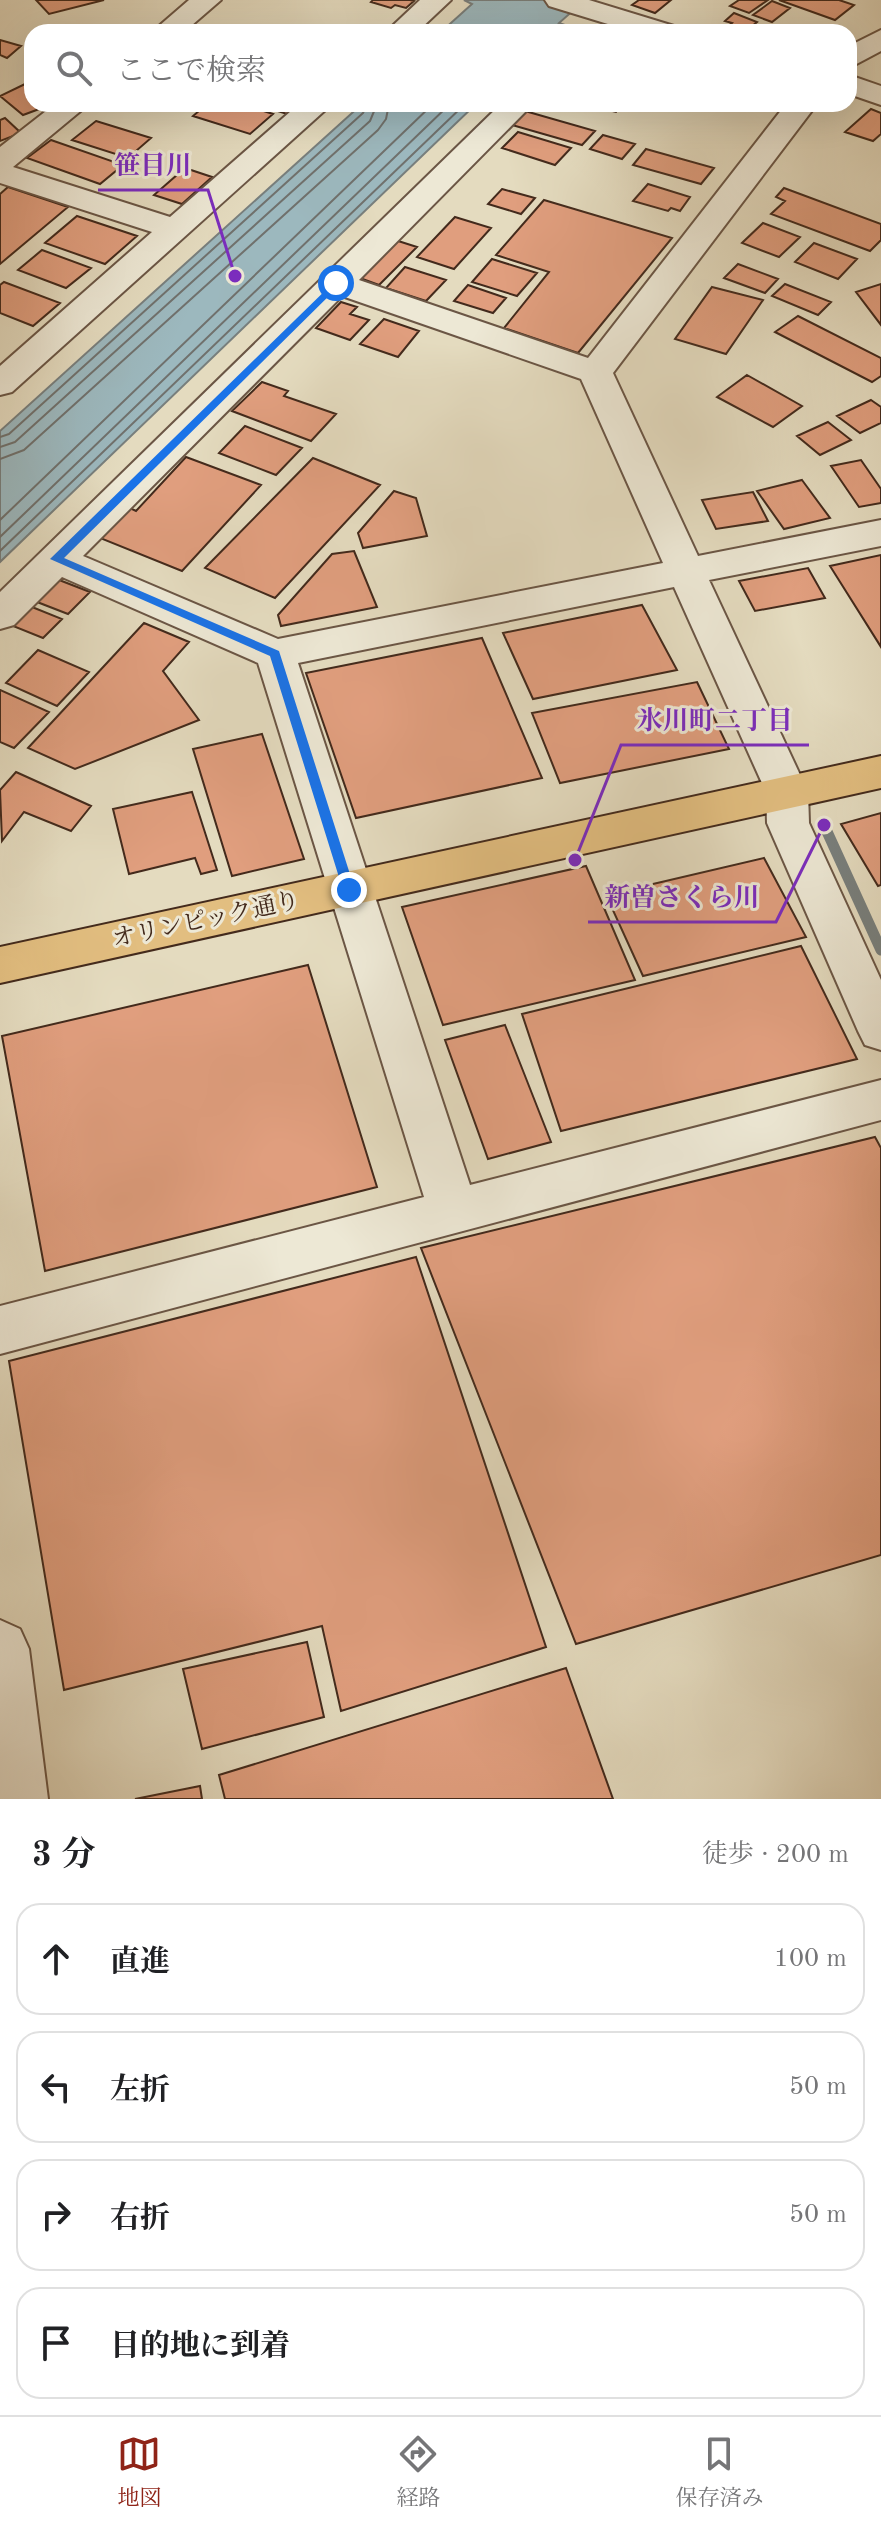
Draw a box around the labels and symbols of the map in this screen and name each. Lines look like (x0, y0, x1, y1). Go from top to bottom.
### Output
callout: 笹目川 (98, 140, 208, 190)
text: 笹目川 (114, 151, 192, 180)
route start (318, 265, 354, 301)
callout: 氷川町二丁目 (621, 695, 809, 745)
text: 氷川町二丁目 (637, 706, 793, 735)
route end (331, 872, 367, 908)
callout: 新曽さくら川 (588, 872, 776, 922)
text: 新曽さくら川 (604, 883, 760, 912)
street label: オリンピック通り (110, 887, 302, 953)

